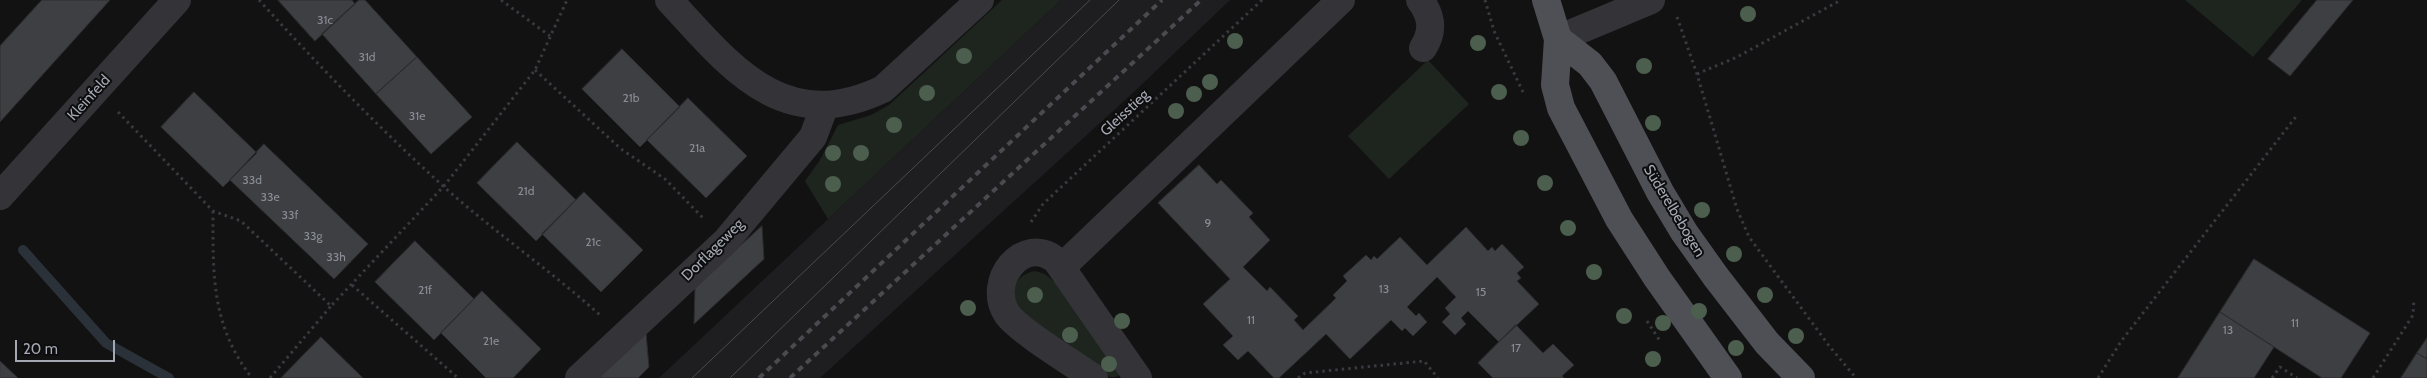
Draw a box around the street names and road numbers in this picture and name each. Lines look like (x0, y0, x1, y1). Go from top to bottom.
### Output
street label: Kleinfeld (64, 71, 114, 125)
street label: Gleisstieg (1097, 86, 1153, 140)
street label: Süderelbebogen (1639, 162, 1709, 260)
street label: Dorflageweg (678, 215, 748, 285)

